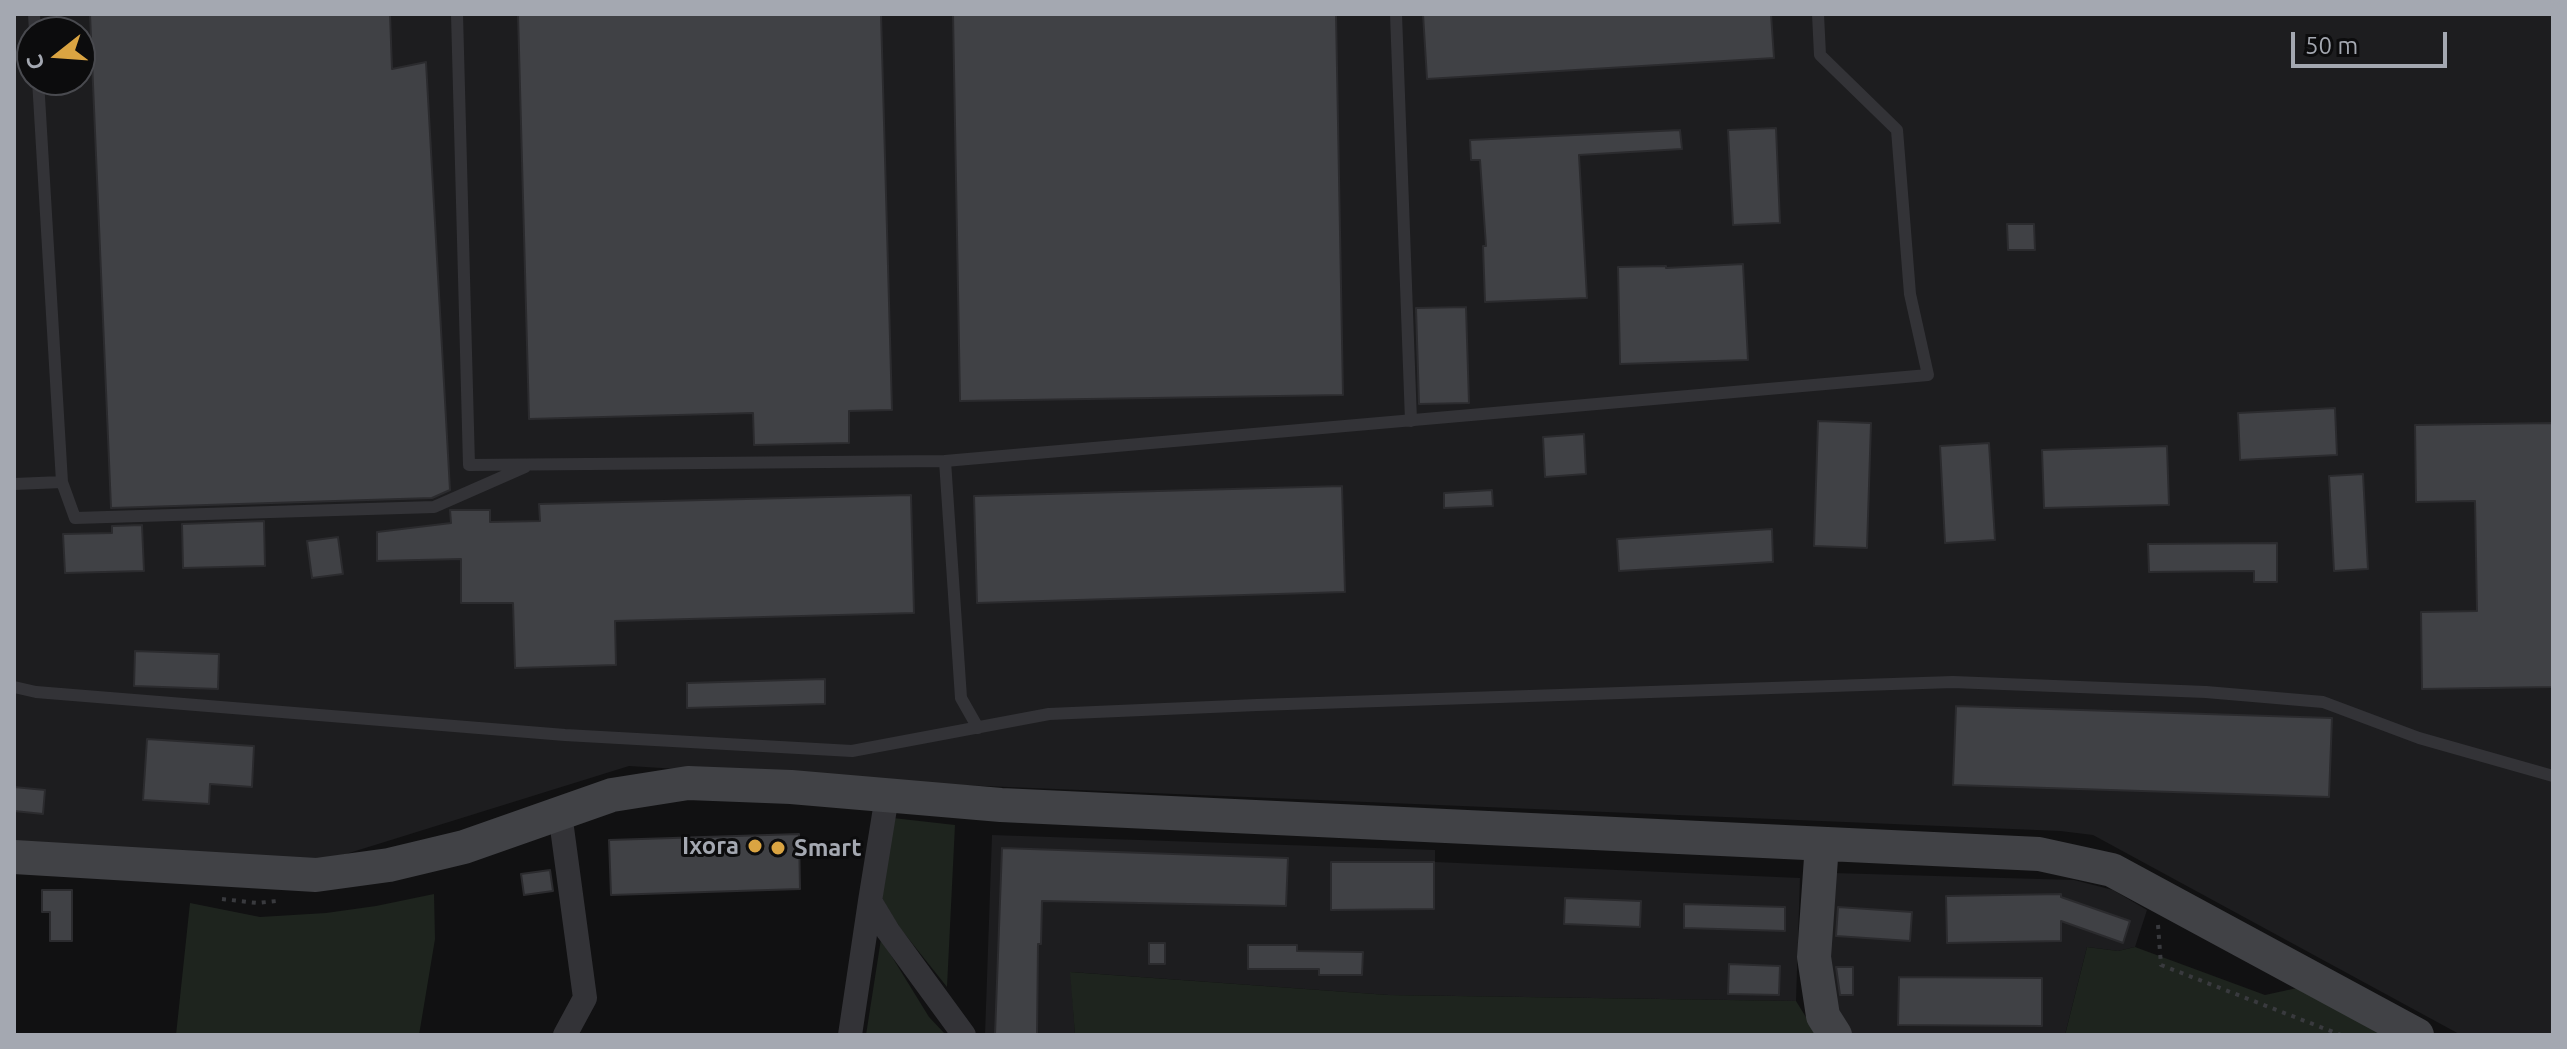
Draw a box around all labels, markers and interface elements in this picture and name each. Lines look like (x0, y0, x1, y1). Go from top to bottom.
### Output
north arrow (16, 16, 96, 96)
scale bar (2295, 16, 2451, 66)
text: 50 m (2305, 32, 2358, 59)
text: С (20, 52, 48, 73)
place label: Ixora (682, 832, 739, 860)
place label: Smart (794, 834, 862, 862)
marker: Ixora (746, 837, 764, 855)
marker: Smart (769, 839, 787, 857)

